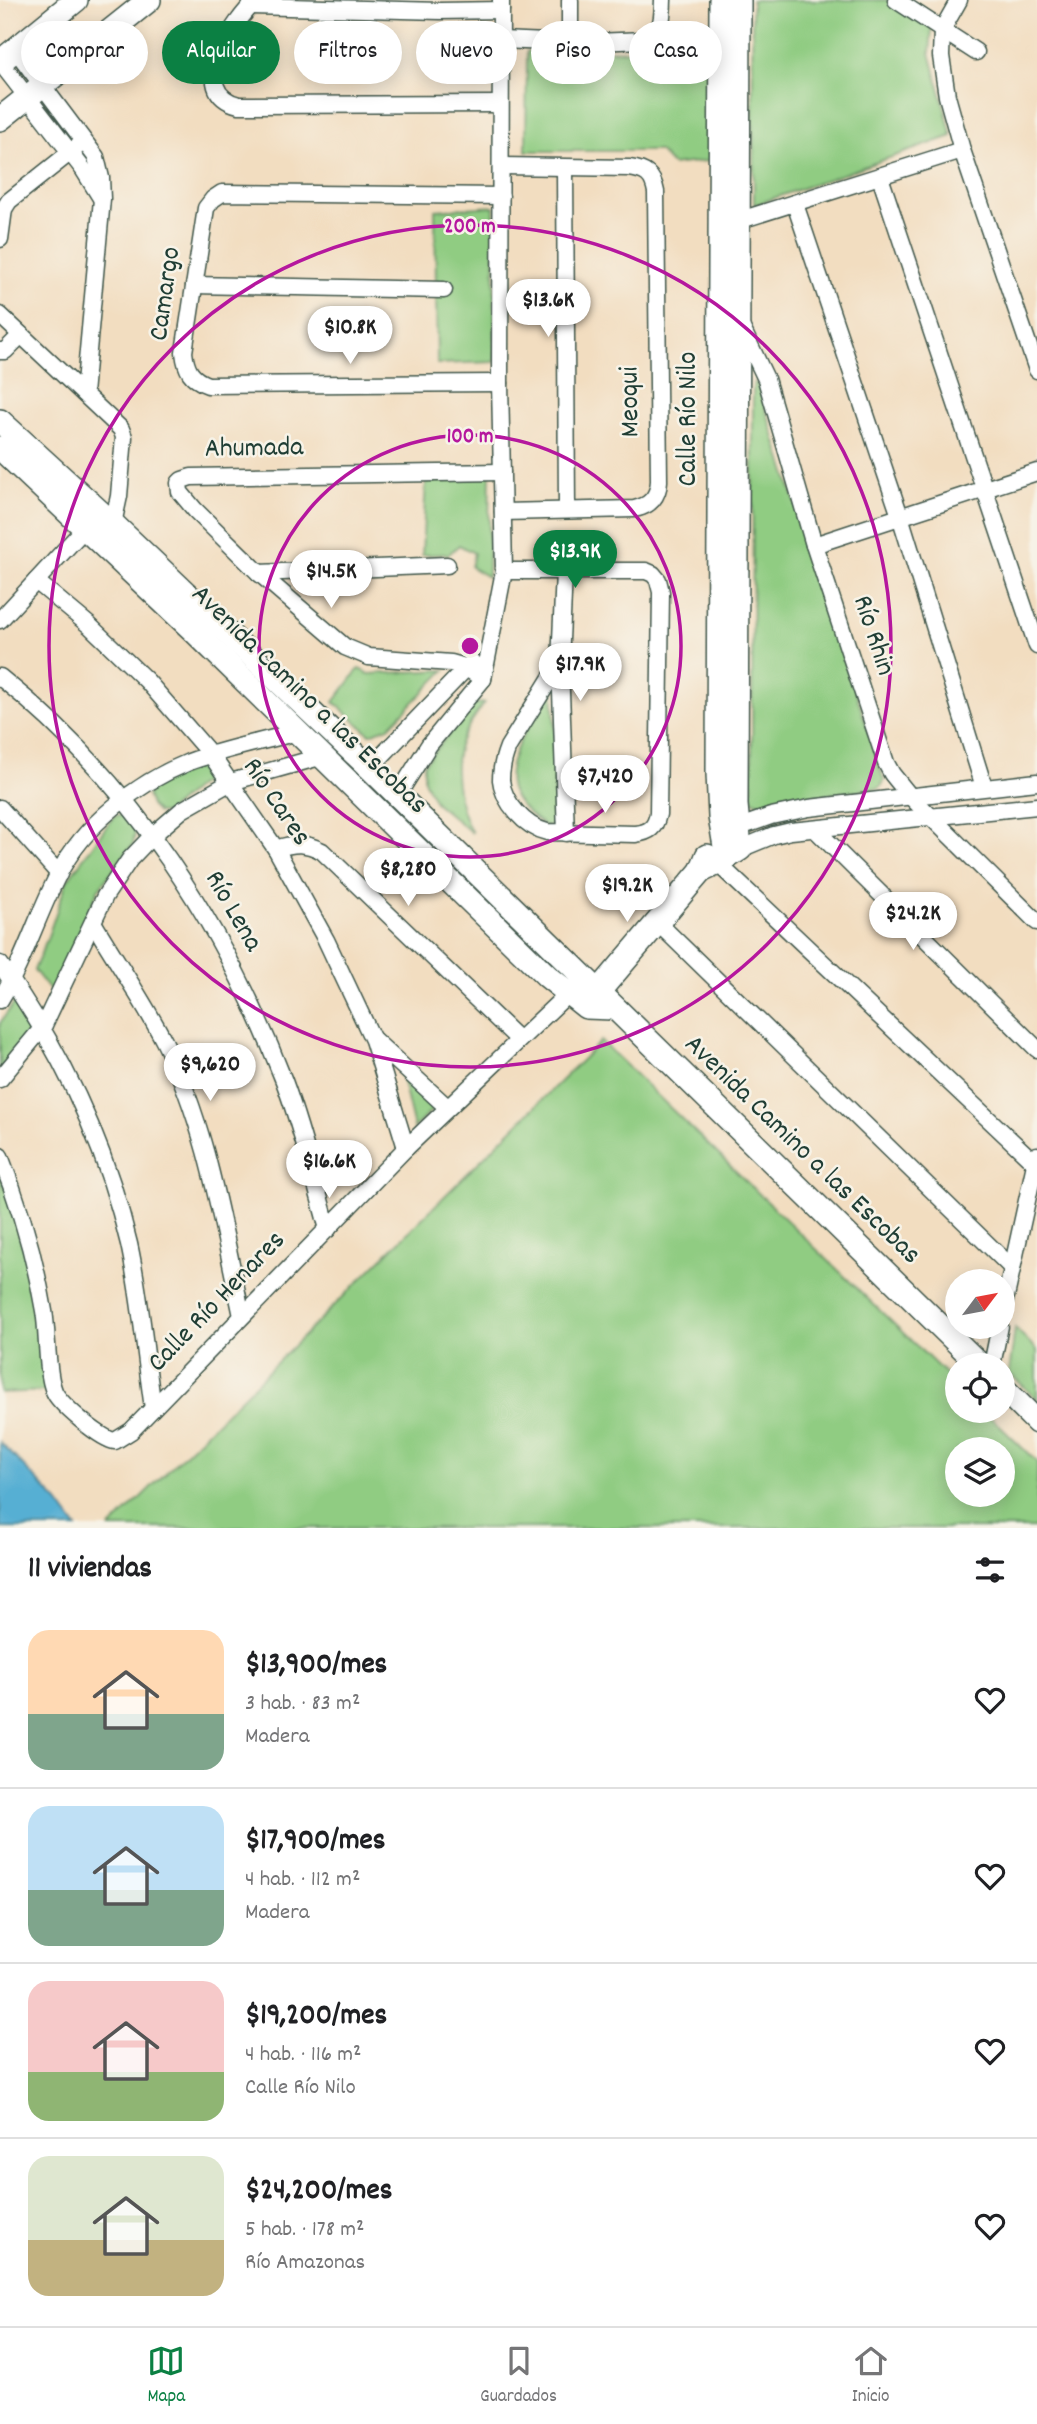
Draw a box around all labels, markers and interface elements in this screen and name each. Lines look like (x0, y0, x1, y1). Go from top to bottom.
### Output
chip: Comprar (21, 21, 148, 84)
chip: Alquilar (162, 21, 280, 84)
chip: Filtros (294, 21, 402, 84)
chip: Nuevo (416, 21, 517, 84)
chip: Piso (531, 21, 615, 84)
chip: Casa (629, 21, 722, 84)
text: 200 m (444, 213, 496, 243)
street label: Camargo (141, 244, 193, 344)
pin: $13.6K (491, 280, 605, 339)
text: $13.6K (522, 285, 574, 318)
pin: $10.8K (293, 306, 407, 366)
text: $10.8K (324, 312, 376, 345)
street label: Calle Río Nilo (670, 352, 710, 486)
street label: Meoqui (611, 366, 653, 438)
text: 100 m (447, 423, 493, 453)
street label: Ahumada (204, 429, 305, 471)
pin: $13.9K (518, 530, 632, 590)
text: $13.9K (549, 536, 601, 569)
pin: $14.5K (274, 550, 388, 610)
text: $14.5K (305, 556, 357, 589)
street label: Avenida Camino a las Escobas (180, 577, 436, 825)
street label: Río Rhin (840, 591, 904, 681)
centre of rings (458, 634, 482, 658)
pin: $17.9K (523, 644, 637, 703)
text: $17.9K (555, 649, 605, 682)
street label: Río Cares (231, 751, 319, 855)
pin: $7,420 (548, 756, 662, 815)
text: $7,420 (577, 761, 633, 794)
pin: $8,280 (351, 848, 465, 908)
text: $8,280 (379, 854, 437, 887)
street label: Río Lena (193, 864, 272, 961)
pin: $19.2K (570, 864, 684, 924)
text: $19.2K (601, 870, 653, 903)
pin: $24.2K (856, 892, 970, 952)
text: $24.2K (885, 898, 941, 931)
street label: Avenida Camino a las Escobas (673, 1027, 929, 1275)
pin: $9,620 (153, 1044, 267, 1103)
text: $9,620 (180, 1049, 240, 1082)
pin: $16.6K (272, 1140, 386, 1200)
text: $16.6K (302, 1146, 356, 1179)
street label: Calle Río Henares (140, 1223, 296, 1383)
north arrow (945, 1269, 1015, 1339)
map controls (945, 1269, 1015, 1507)
button: locate (945, 1353, 1015, 1423)
button: layers (945, 1437, 1015, 1507)
text: 11 viviendas (28, 1549, 152, 1592)
icon: filters (971, 1551, 1009, 1589)
text: $13,900/mes (245, 1645, 387, 1688)
icon: home (84, 1658, 168, 1742)
icon: heart (971, 1681, 1009, 1719)
text: 3 hab. · 83 m² (245, 1688, 360, 1721)
text: Madera (245, 1721, 310, 1754)
text: $17,900/mes (245, 1821, 385, 1864)
icon: home (84, 1834, 168, 1918)
icon: heart (971, 1857, 1009, 1895)
text: 4 hab. · 112 m² (245, 1864, 360, 1897)
text: Madera (245, 1897, 310, 1930)
text: $19,200/mes (245, 1996, 387, 2039)
icon: home (84, 2009, 168, 2093)
icon: heart (971, 2032, 1009, 2070)
text: 4 hab. · 116 m² (245, 2039, 362, 2072)
text: Calle Río Nilo (245, 2072, 356, 2105)
text: $24,200/mes (245, 2171, 392, 2214)
icon: home (84, 2184, 168, 2268)
icon: heart (971, 2207, 1009, 2245)
text: 5 hab. · 178 m² (245, 2214, 364, 2247)
text: Río Amazonas (245, 2247, 365, 2280)
tab: Mapa (147, 2342, 185, 2411)
tab: Guardados (480, 2342, 557, 2411)
tab: Inicio (852, 2342, 890, 2411)

